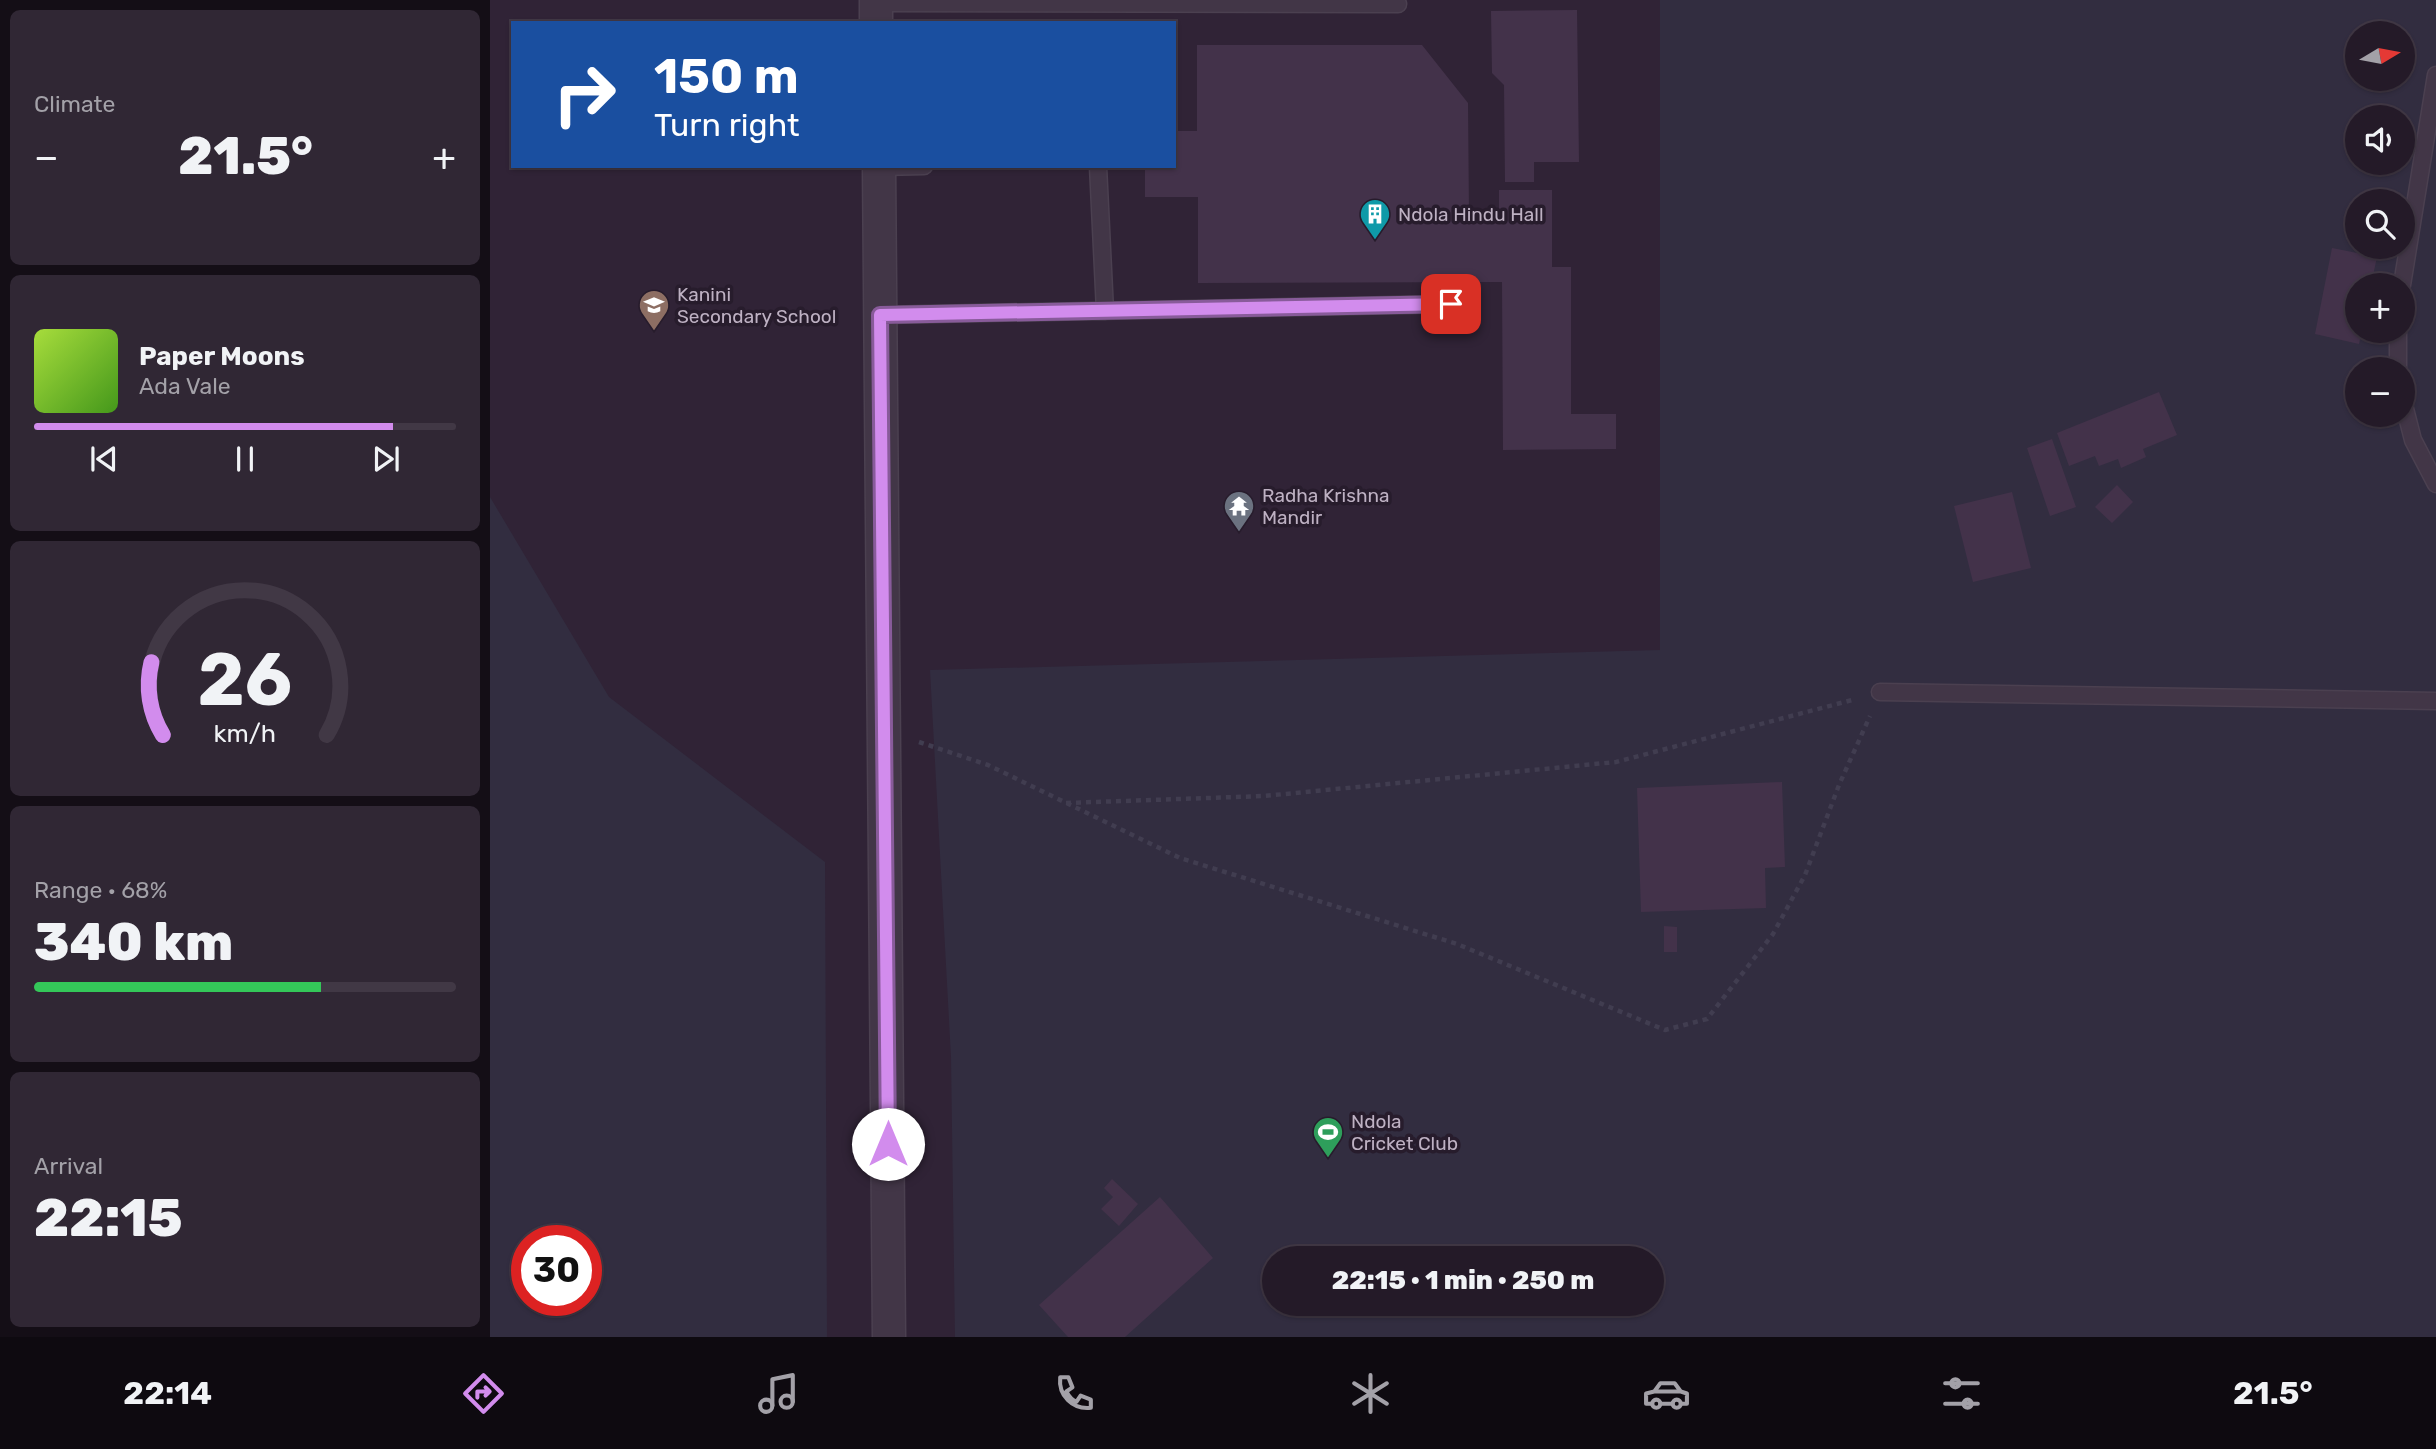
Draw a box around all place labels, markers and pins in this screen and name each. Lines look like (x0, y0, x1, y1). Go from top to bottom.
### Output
building icon: Ndola Hindu Hall (1358, 197, 1392, 241)
place label: Ndola Hindu Hall (1398, 203, 1544, 226)
pin (1421, 274, 1481, 334)
place label: Kanini Secondary School (677, 283, 836, 328)
school or university icon: Kanini Secondary School (637, 288, 671, 332)
place label: Radha Krishna Mandir (1262, 484, 1389, 529)
temple icon: Radha Krishna Mandir (1222, 489, 1256, 533)
place label: Ndola Cricket Club (1351, 1110, 1458, 1155)
sports icon: Ndola Cricket Club (1311, 1115, 1345, 1159)

